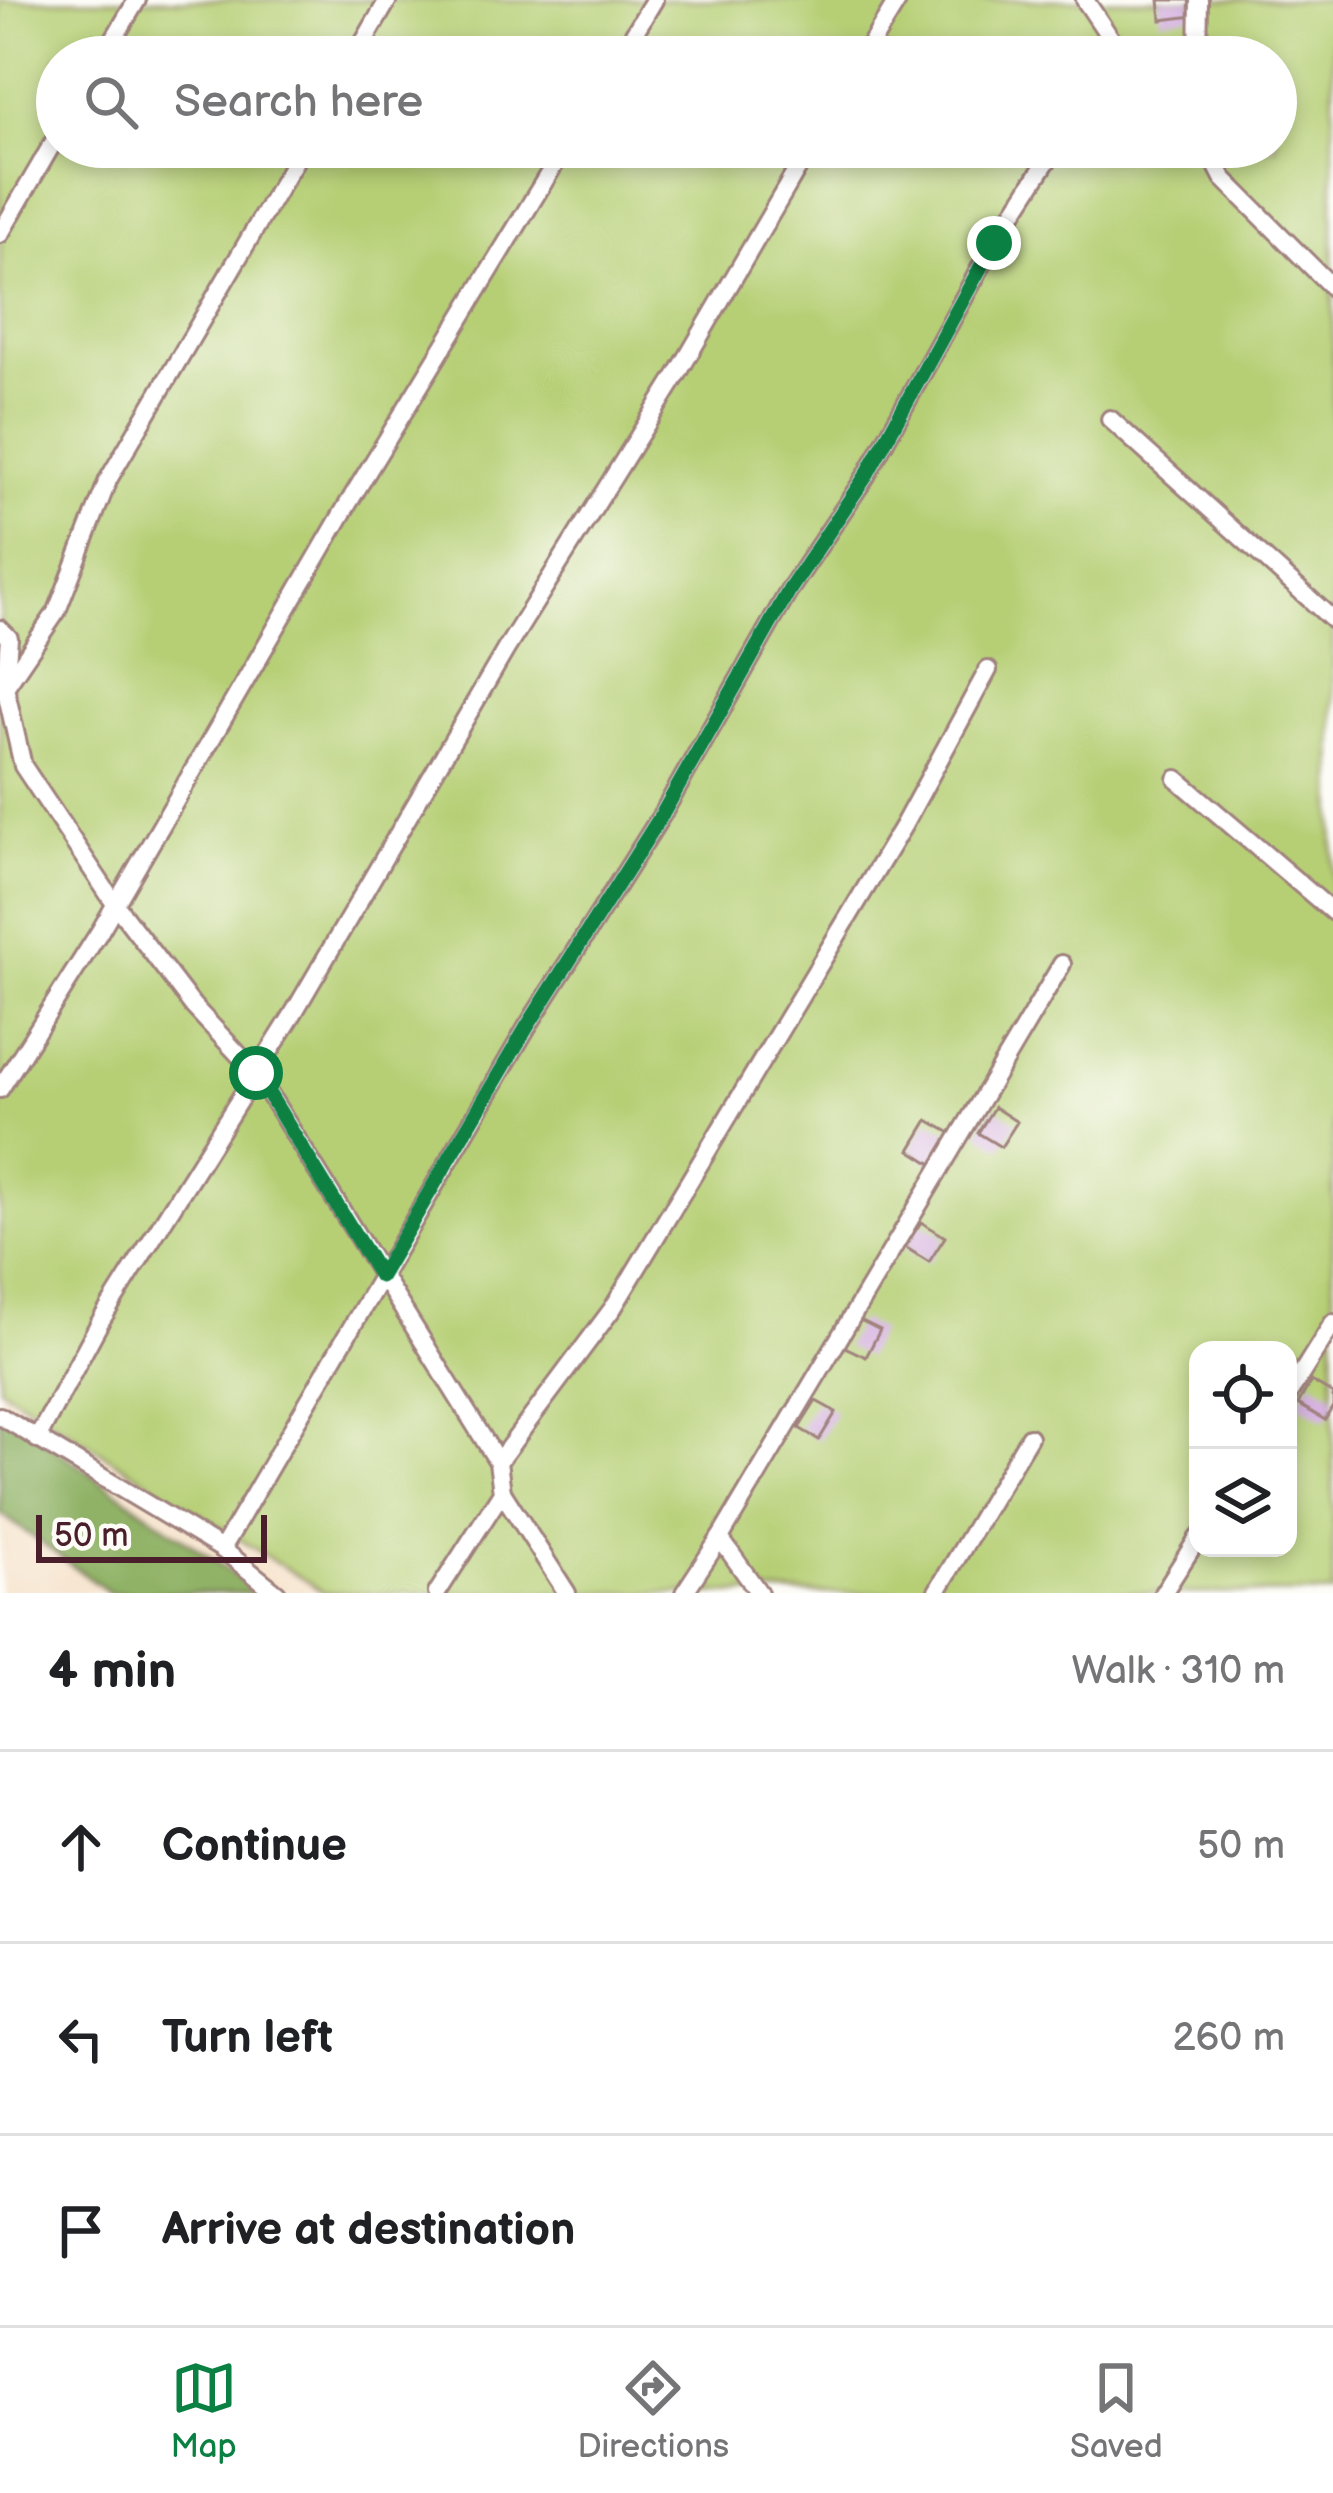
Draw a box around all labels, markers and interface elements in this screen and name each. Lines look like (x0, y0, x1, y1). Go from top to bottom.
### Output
search box (36, 36, 1297, 168)
icon: search (78, 69, 144, 135)
text: Search here (174, 75, 423, 130)
route end (967, 216, 1021, 270)
route start (229, 1046, 283, 1100)
map controls (1189, 1341, 1297, 1557)
button: locate (1189, 1341, 1297, 1449)
button: layers (1189, 1449, 1297, 1557)
scale bar (36, 1509, 267, 1562)
text: 50 m (54, 1516, 129, 1556)
text: 4 min (48, 1641, 176, 1702)
text: Walk · 310 m (1072, 1648, 1285, 1695)
icon: ahead (48, 1814, 114, 1880)
text: Continue (162, 1819, 347, 1874)
text: 50 m (1197, 1823, 1285, 1870)
icon: left (48, 2006, 114, 2072)
text: Turn left (162, 2011, 333, 2066)
text: 260 m (1172, 2015, 1285, 2062)
icon: arrive (48, 2198, 114, 2264)
text: Arrive at destination (162, 2203, 575, 2258)
tab: Map (170, 2355, 237, 2467)
tab: Directions (577, 2355, 729, 2467)
tab: Saved (1070, 2355, 1163, 2467)

